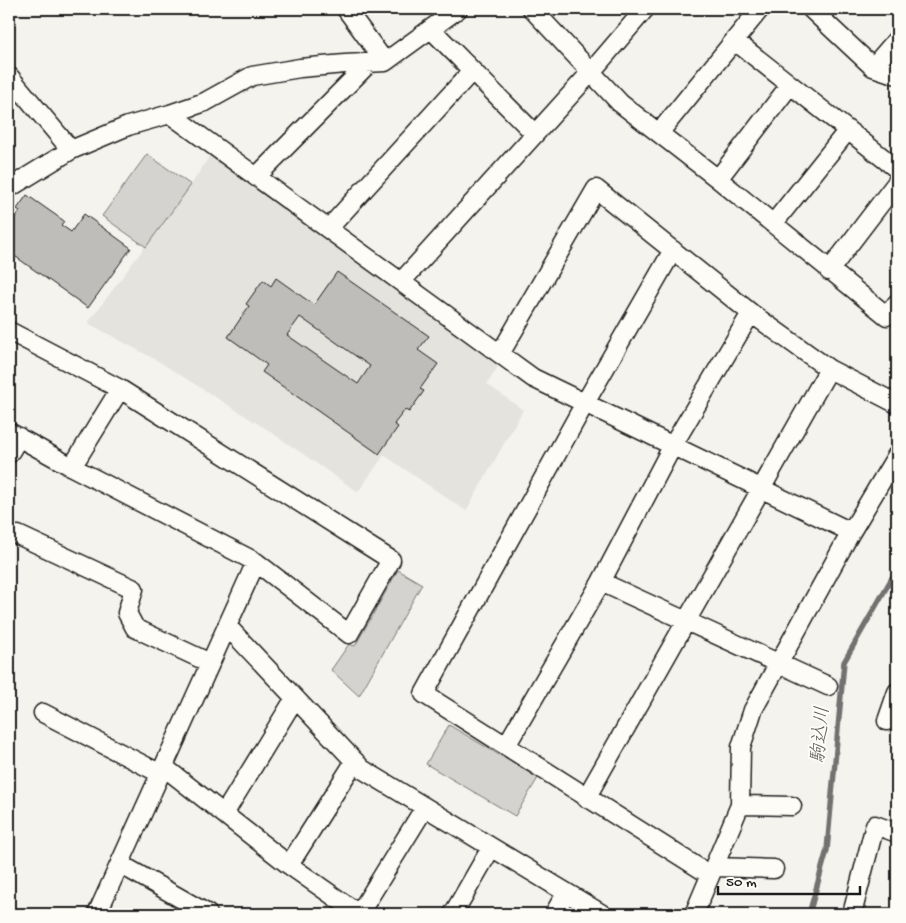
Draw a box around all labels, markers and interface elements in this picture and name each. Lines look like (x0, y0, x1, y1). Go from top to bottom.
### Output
water label: 駒込川 (807, 706, 836, 764)
scale bar (718, 863, 861, 895)
text: 50 m (726, 874, 757, 892)

